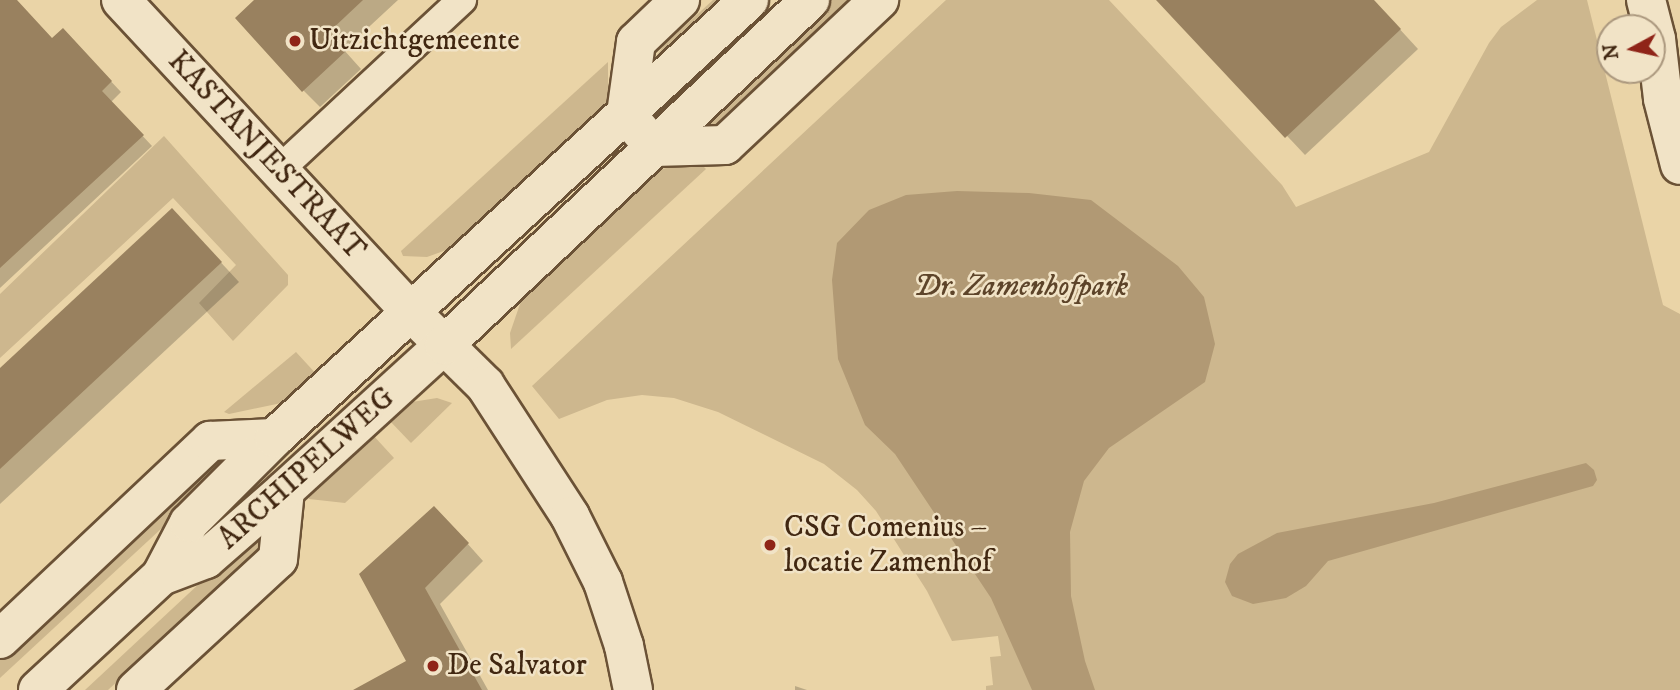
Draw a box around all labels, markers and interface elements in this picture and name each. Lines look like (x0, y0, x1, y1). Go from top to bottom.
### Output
north arrow (1596, 14, 1666, 84)
place label: Uitzichtgemeente (309, 23, 520, 59)
marker: Uitzichtgemeente (287, 33, 303, 49)
text: N (1599, 42, 1624, 61)
street label: KASTANJESTRAAT (160, 44, 372, 268)
park label: Dr. Zamenhofpark (914, 269, 1128, 305)
street label: ARCHIPELWEG (211, 380, 403, 558)
place label: CSG Comenius – locatie Zamenhof (784, 510, 992, 580)
marker: CSG Comenius – locatie Zamenhof (762, 537, 778, 553)
place label: De Salvator (447, 648, 587, 684)
marker: De Salvator (425, 658, 441, 674)

